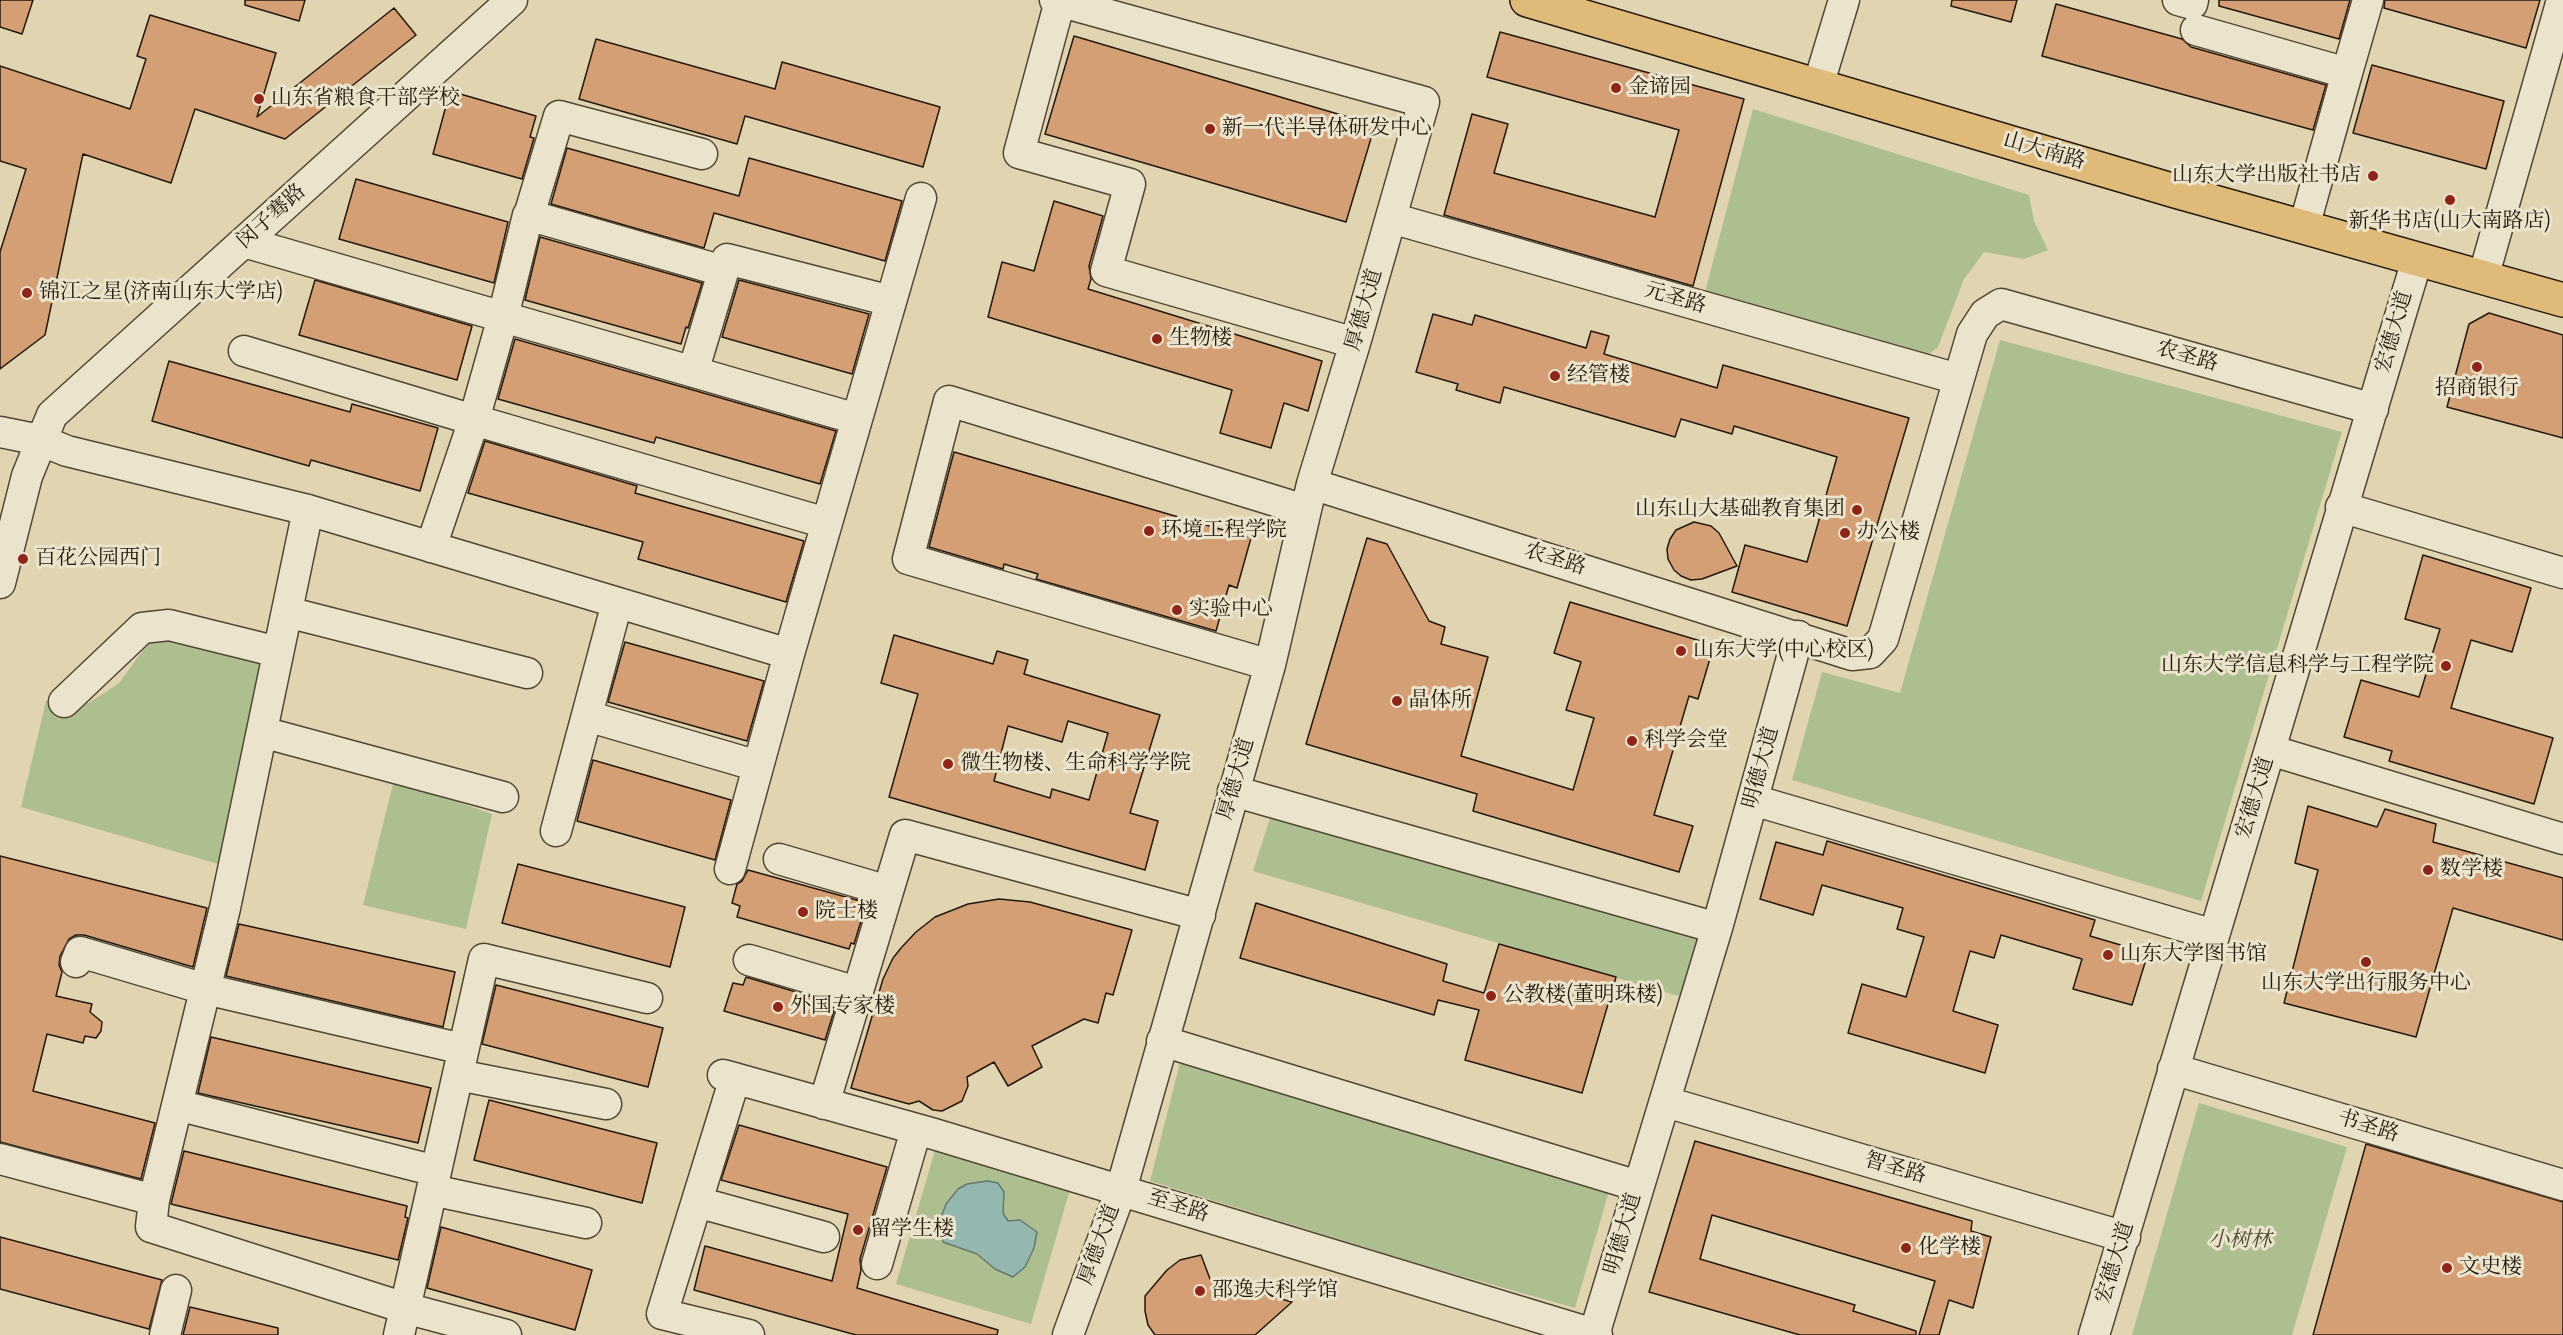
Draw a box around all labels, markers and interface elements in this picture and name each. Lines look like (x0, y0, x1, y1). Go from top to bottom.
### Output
place label: 金谛园 (1628, 75, 1691, 101)
marker: 金谛园 (1609, 81, 1623, 95)
place label: 山东省粮食干部学校 (271, 86, 460, 112)
marker: 山东省粮食干部学校 (252, 92, 266, 106)
place label: 新一代半导体研发中心 (1222, 116, 1432, 142)
marker: 新一代半导体研发中心 (1203, 122, 1217, 136)
street label: 山大南路 (2000, 128, 2088, 176)
place label: 山东大学出版社书店 (2172, 163, 2361, 189)
marker: 山东大学出版社书店 (2366, 169, 2380, 183)
street label: 闵子骞路 (232, 180, 312, 254)
marker: 新华书店(山大南路店) (2443, 193, 2457, 207)
place label: 新华书店(山大南路店) (2349, 209, 2551, 235)
street label: 厚德大道 (1341, 266, 1389, 354)
street label: 元圣路 (1641, 278, 1709, 320)
place label: 锦江之星(济南山东大学店) (39, 280, 283, 306)
marker: 锦江之星(济南山东大学店) (20, 286, 34, 300)
street label: 宏德大道 (2371, 288, 2419, 376)
place label: 生物楼 (1169, 326, 1232, 352)
marker: 生物楼 (1150, 332, 1164, 346)
street label: 农圣路 (2153, 336, 2221, 378)
marker: 招商银行 (2470, 360, 2484, 374)
place label: 经管楼 (1567, 363, 1630, 389)
marker: 经管楼 (1548, 369, 1562, 383)
place label: 招商银行 (2435, 376, 2519, 402)
place label: 山东山大基础教育集团 (1635, 497, 1845, 523)
marker: 山东山大基础教育集团 (1850, 503, 1864, 517)
place label: 环境工程学院 (1161, 518, 1287, 544)
place label: 办公楼 (1857, 520, 1920, 546)
marker: 环境工程学院 (1142, 524, 1156, 538)
marker: 办公楼 (1838, 526, 1852, 540)
street label: 农圣路 (1521, 539, 1589, 581)
place label: 百花公园西门 (35, 546, 161, 572)
marker: 百花公园西门 (16, 552, 30, 566)
place label: 实验中心 (1189, 597, 1273, 623)
marker: 实验中心 (1170, 603, 1184, 617)
place label: 山东大学(中心校区) (1693, 638, 1874, 664)
marker: 山东大学(中心校区) (1674, 644, 1688, 658)
place label: 山东大学信息科学与工程学院 (2161, 653, 2434, 679)
marker: 山东大学信息科学与工程学院 (2439, 659, 2453, 673)
place label: 晶体所 (1409, 688, 1472, 714)
marker: 晶体所 (1390, 694, 1404, 708)
street label: 明德大道 (1739, 724, 1785, 812)
place label: 科学会堂 (1644, 728, 1728, 754)
marker: 科学会堂 (1625, 734, 1639, 748)
street label: 厚德大道 (1213, 735, 1261, 823)
place label: 微生物楼、生命科学学院 (960, 751, 1191, 777)
street label: 宏德大道 (2232, 754, 2280, 842)
marker: 微生物楼、生命科学学院 (941, 757, 955, 771)
place label: 数学楼 (2440, 857, 2503, 883)
marker: 数学楼 (2421, 863, 2435, 877)
place label: 院士楼 (815, 899, 878, 925)
marker: 院士楼 (796, 905, 810, 919)
place label: 山东大学图书馆 (2120, 942, 2267, 968)
marker: 山东大学图书馆 (2101, 948, 2115, 962)
marker: 山东大学出行服务中心 (2359, 955, 2373, 969)
place label: 山东大学出行服务中心 (2261, 971, 2471, 997)
place label: 公教楼(董明珠楼) (1503, 983, 1663, 1009)
marker: 公教楼(董明珠楼) (1484, 989, 1498, 1003)
place label: 外国专家楼 (790, 994, 895, 1020)
marker: 外国专家楼 (771, 1000, 785, 1014)
street label: 书圣路 (2334, 1106, 2402, 1148)
street label: 智圣路 (1861, 1148, 1929, 1190)
street label: 至圣路 (1144, 1186, 1212, 1228)
street label: 明德大道 (1600, 1190, 1648, 1278)
street label: 厚德大道 (1074, 1201, 1126, 1289)
place label: 留学生楼 (870, 1217, 954, 1243)
street label: 宏德大道 (2092, 1219, 2140, 1307)
marker: 留学生楼 (851, 1223, 865, 1237)
park label: 小树林 (2209, 1228, 2271, 1254)
place label: 化学楼 (1918, 1235, 1981, 1261)
marker: 化学楼 (1899, 1241, 1913, 1255)
place label: 文史楼 (2459, 1255, 2522, 1281)
marker: 文史楼 (2440, 1261, 2454, 1275)
place label: 邵逸夫科学馆 (1212, 1278, 1338, 1304)
marker: 邵逸夫科学馆 (1193, 1284, 1207, 1298)

